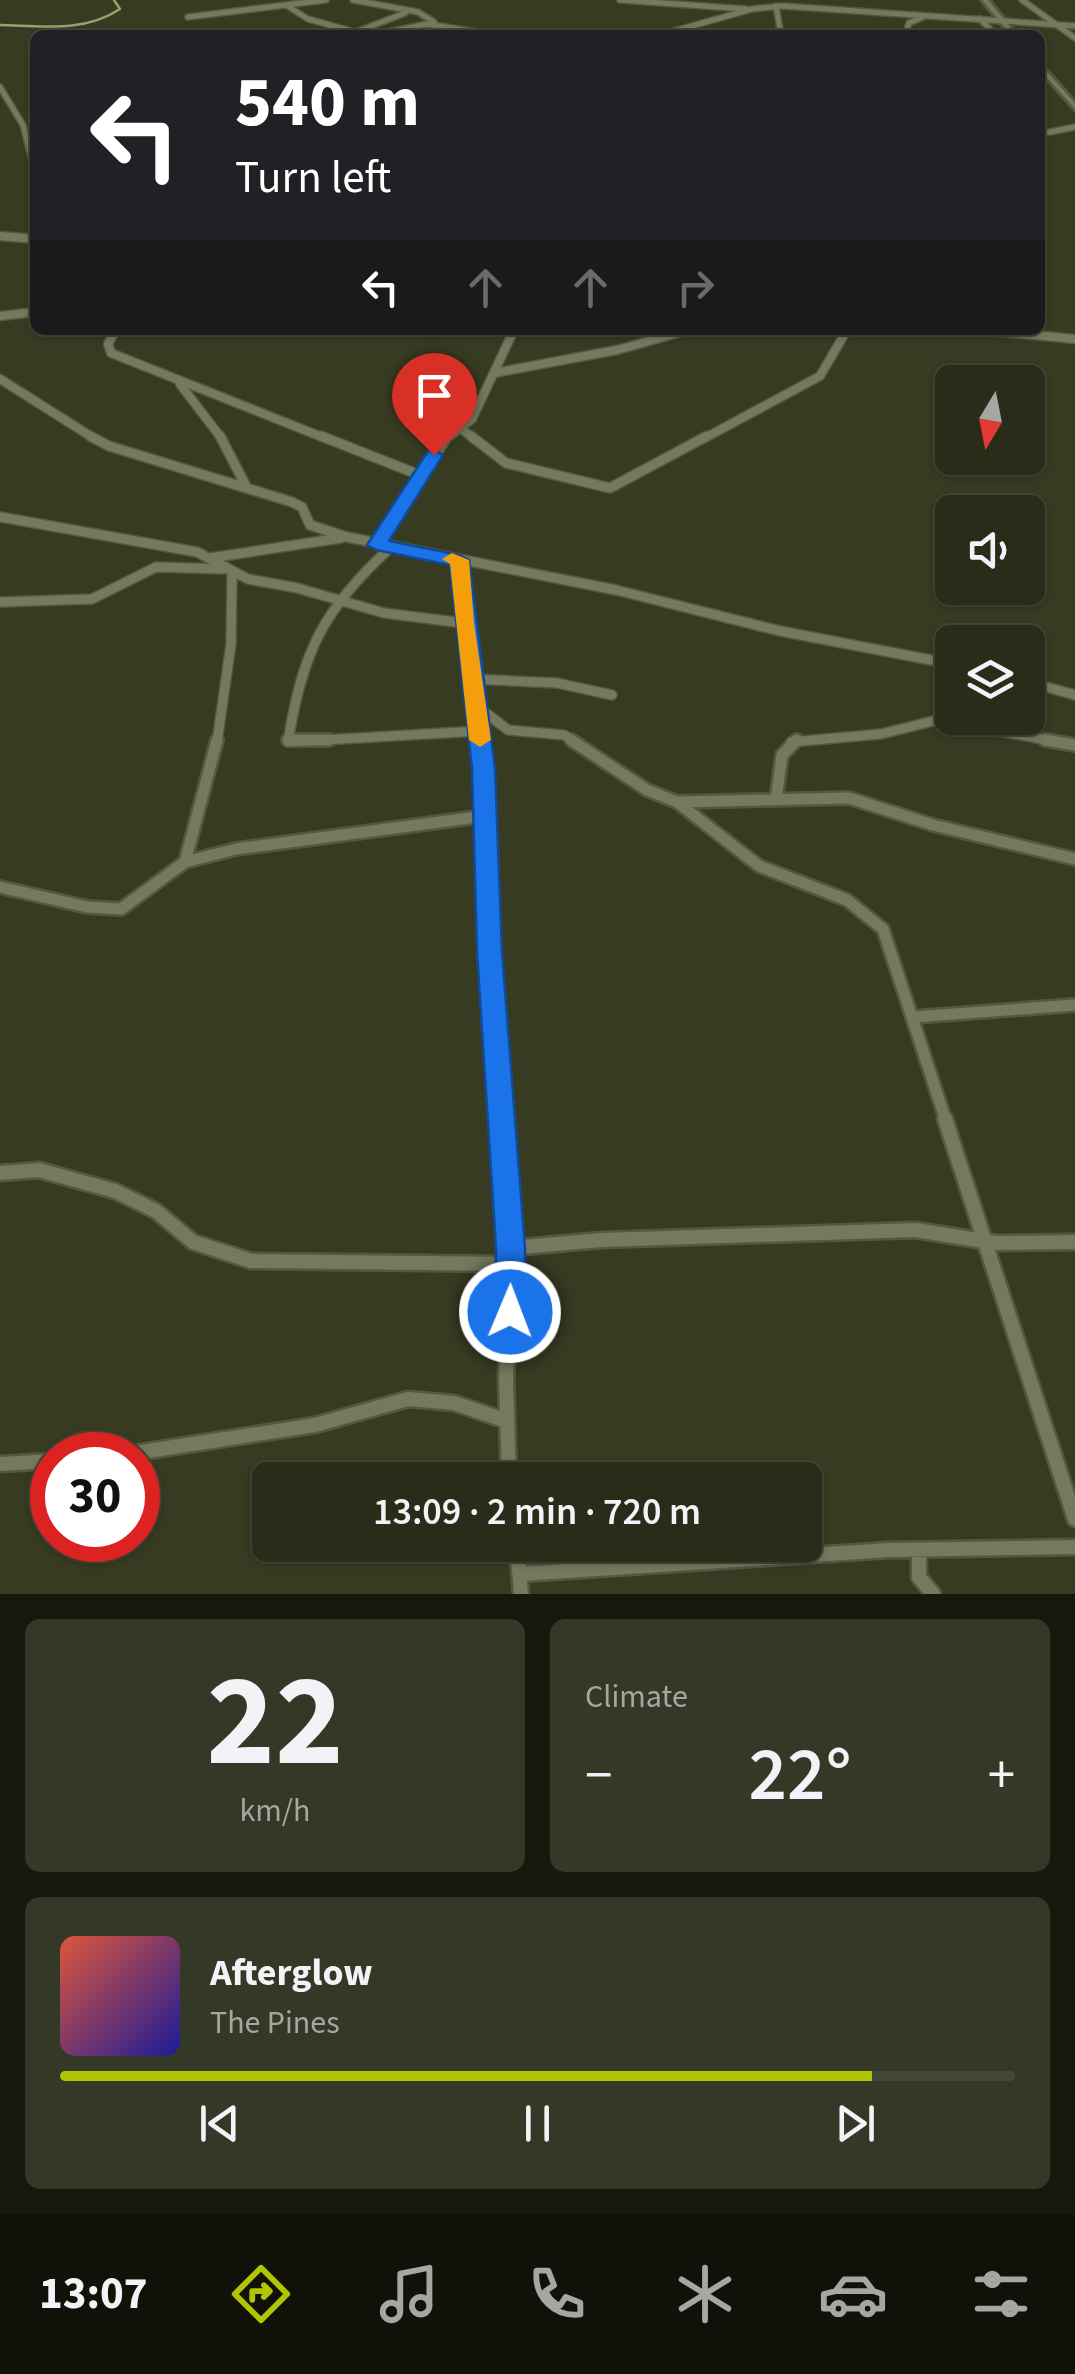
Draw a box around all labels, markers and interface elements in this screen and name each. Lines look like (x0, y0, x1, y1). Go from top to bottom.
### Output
text: 540 m (235, 53, 420, 153)
icon: left (70, 70, 200, 200)
text: Turn left (235, 146, 391, 210)
icon: left (353, 260, 408, 315)
icon: ahead (458, 260, 513, 315)
icon: ahead (563, 260, 618, 315)
icon: right (668, 260, 723, 315)
pin (392, 353, 477, 456)
north arrow (935, 365, 1045, 475)
map controls (935, 365, 1045, 735)
icon: arrive (407, 368, 462, 423)
button: sound (935, 495, 1045, 605)
button: layers (935, 625, 1045, 735)
position arrow (458, 1260, 562, 1364)
speed limit sign: 30 (30, 1432, 160, 1562)
text: 13:09 · 2 min · 720 m (373, 1485, 701, 1539)
text: 22 (206, 1630, 344, 1815)
text: Climate (585, 1674, 688, 1720)
text: 22° (748, 1722, 852, 1829)
text: − (585, 1737, 612, 1815)
text: + (988, 1737, 1015, 1815)
text: km/h (240, 1788, 310, 1834)
text: Afterglow (210, 1946, 373, 2000)
text: The Pines (210, 2000, 340, 2046)
icon: previous (192, 2096, 247, 2151)
icon: pause (510, 2096, 565, 2151)
icon: next (828, 2096, 883, 2151)
icon: directions (226, 2259, 296, 2329)
icon: music (374, 2259, 444, 2329)
icon: phone (522, 2259, 592, 2329)
icon: climate (670, 2259, 740, 2329)
icon: car (818, 2259, 888, 2329)
icon: filters (966, 2259, 1036, 2329)
text: 13:07 (39, 2262, 148, 2326)

